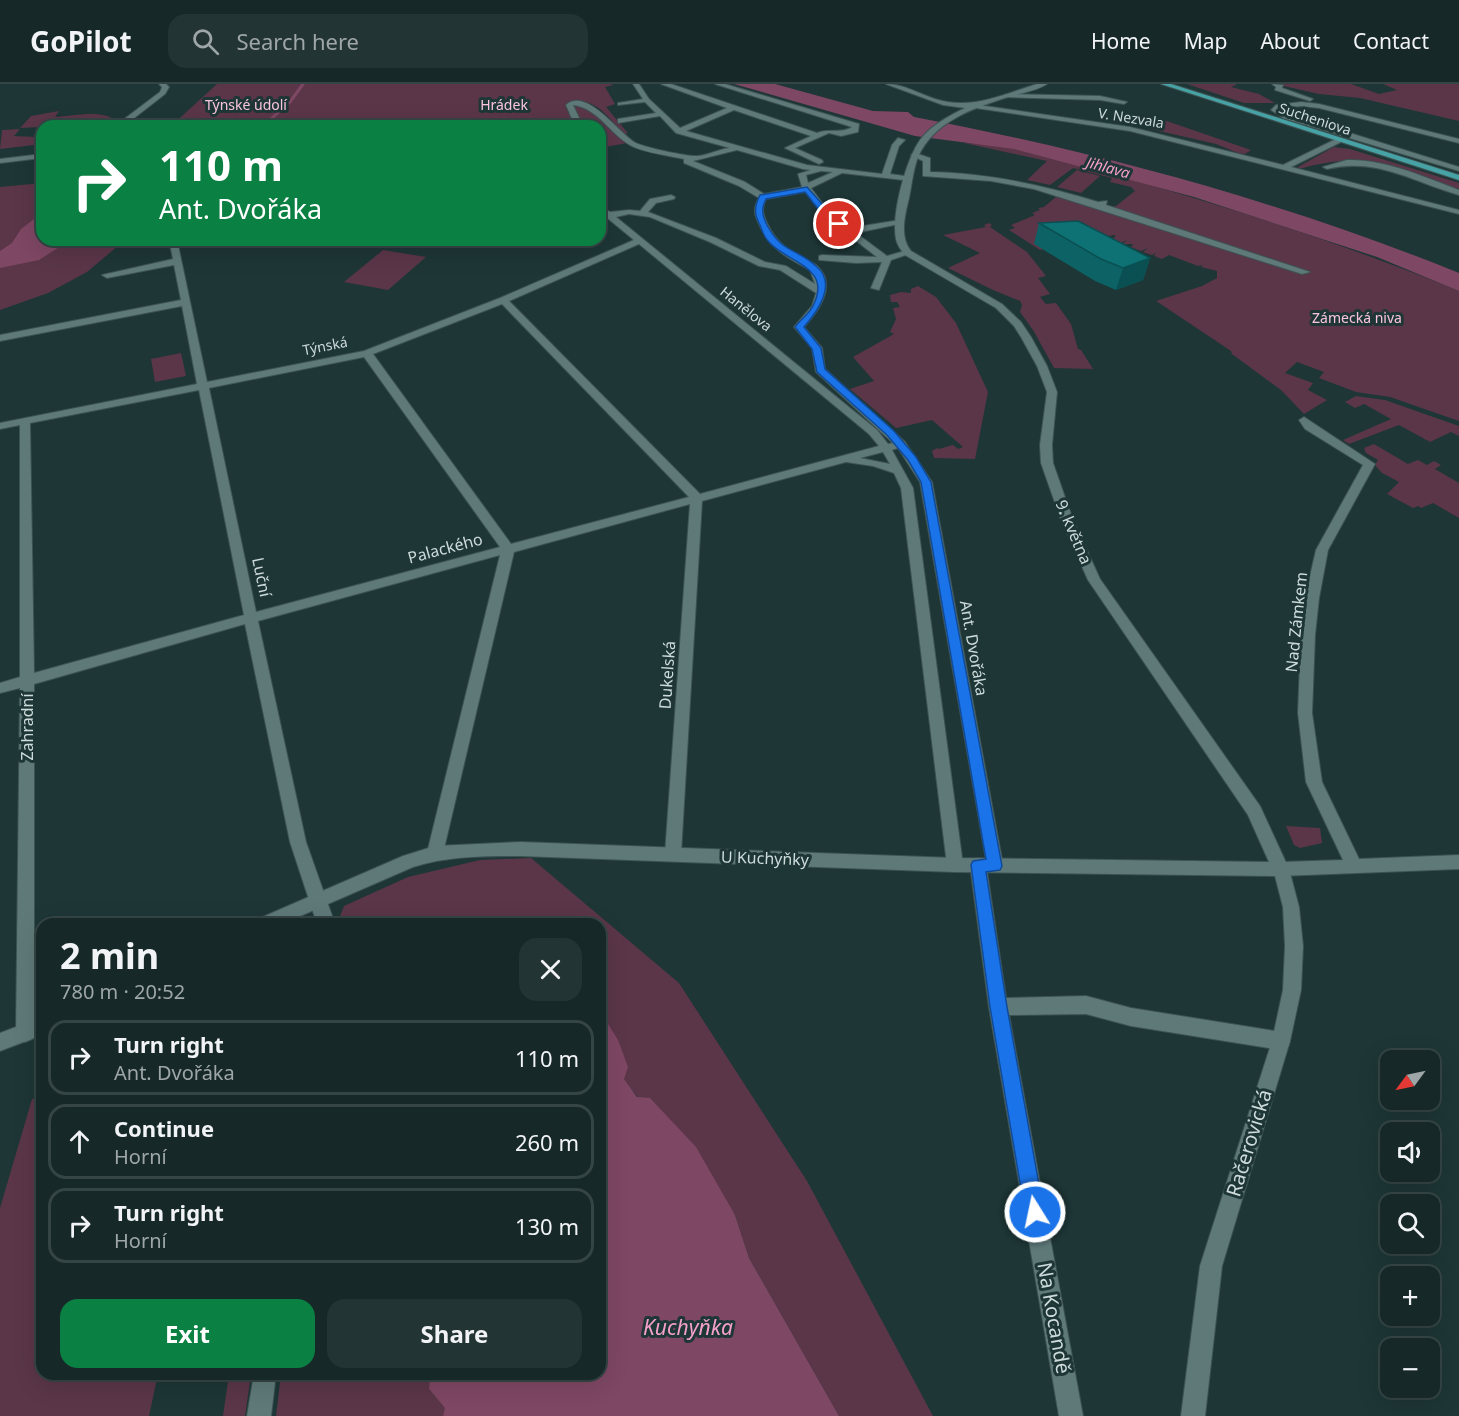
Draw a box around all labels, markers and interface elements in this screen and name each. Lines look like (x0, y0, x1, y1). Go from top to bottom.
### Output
search box (168, 14, 588, 68)
text: GoPilot (30, 22, 132, 60)
icon: search (189, 25, 222, 58)
text: Search here (237, 26, 359, 56)
text: Home (1091, 27, 1151, 55)
text: Map (1184, 27, 1227, 55)
text: About (1260, 27, 1320, 55)
text: Contact (1353, 27, 1429, 55)
park label: Týnské údolí (205, 95, 287, 114)
park label: Hrádek (480, 95, 528, 114)
street label: Sucheniova (1277, 98, 1354, 139)
street label: V. Nezvala (1097, 103, 1165, 132)
text: 110 m (159, 136, 283, 193)
icon: right (60, 144, 138, 222)
water label: Jihlava (1081, 151, 1133, 183)
text: Ant. Dvořáka (159, 190, 322, 227)
pin (813, 198, 864, 249)
icon: arrive (822, 207, 855, 240)
street label: Hanělova (716, 282, 776, 335)
park label: Zámecká niva (1312, 308, 1402, 327)
street label: Týnská (301, 332, 349, 359)
street label: 9. května (1051, 496, 1097, 568)
street label: Palackého (405, 527, 485, 569)
street label: Luční (247, 555, 277, 600)
street label: Nad Zámkem (1280, 571, 1312, 673)
street label: Ant. Dvořáka (955, 599, 993, 697)
street label: Dukelská (654, 640, 680, 710)
street label: Zahradní (16, 693, 38, 761)
street label: U Kuchyňky (721, 845, 810, 871)
text: 2 min (60, 931, 159, 980)
button: close (519, 938, 582, 1001)
text: 780 m · 20:52 (60, 978, 185, 1005)
text: Turn right (114, 1029, 224, 1059)
icon: right (63, 1041, 96, 1074)
text: 110 m (515, 1043, 579, 1073)
north arrow (1380, 1050, 1440, 1110)
map controls (1380, 1050, 1440, 1398)
text: Ant. Dvořáka (114, 1059, 235, 1086)
street label: Račerovická (1219, 1086, 1278, 1200)
text: Continue (114, 1113, 214, 1143)
button: sound (1380, 1122, 1440, 1182)
icon: ahead (63, 1125, 96, 1158)
text: 260 m (515, 1127, 579, 1157)
text: Horní (114, 1143, 167, 1170)
position arrow (1003, 1180, 1067, 1244)
button: search (1380, 1194, 1440, 1254)
text: Turn right (114, 1197, 224, 1227)
icon: right (63, 1209, 96, 1242)
text: 130 m (515, 1211, 579, 1241)
text: Horní (114, 1227, 167, 1254)
street label: Na Kocandě (1031, 1260, 1078, 1376)
button: + (1380, 1266, 1440, 1326)
button: Exit (60, 1299, 315, 1368)
button: Share (327, 1299, 582, 1368)
water label: Kuchyňka (643, 1313, 733, 1341)
button: − (1380, 1338, 1440, 1398)

